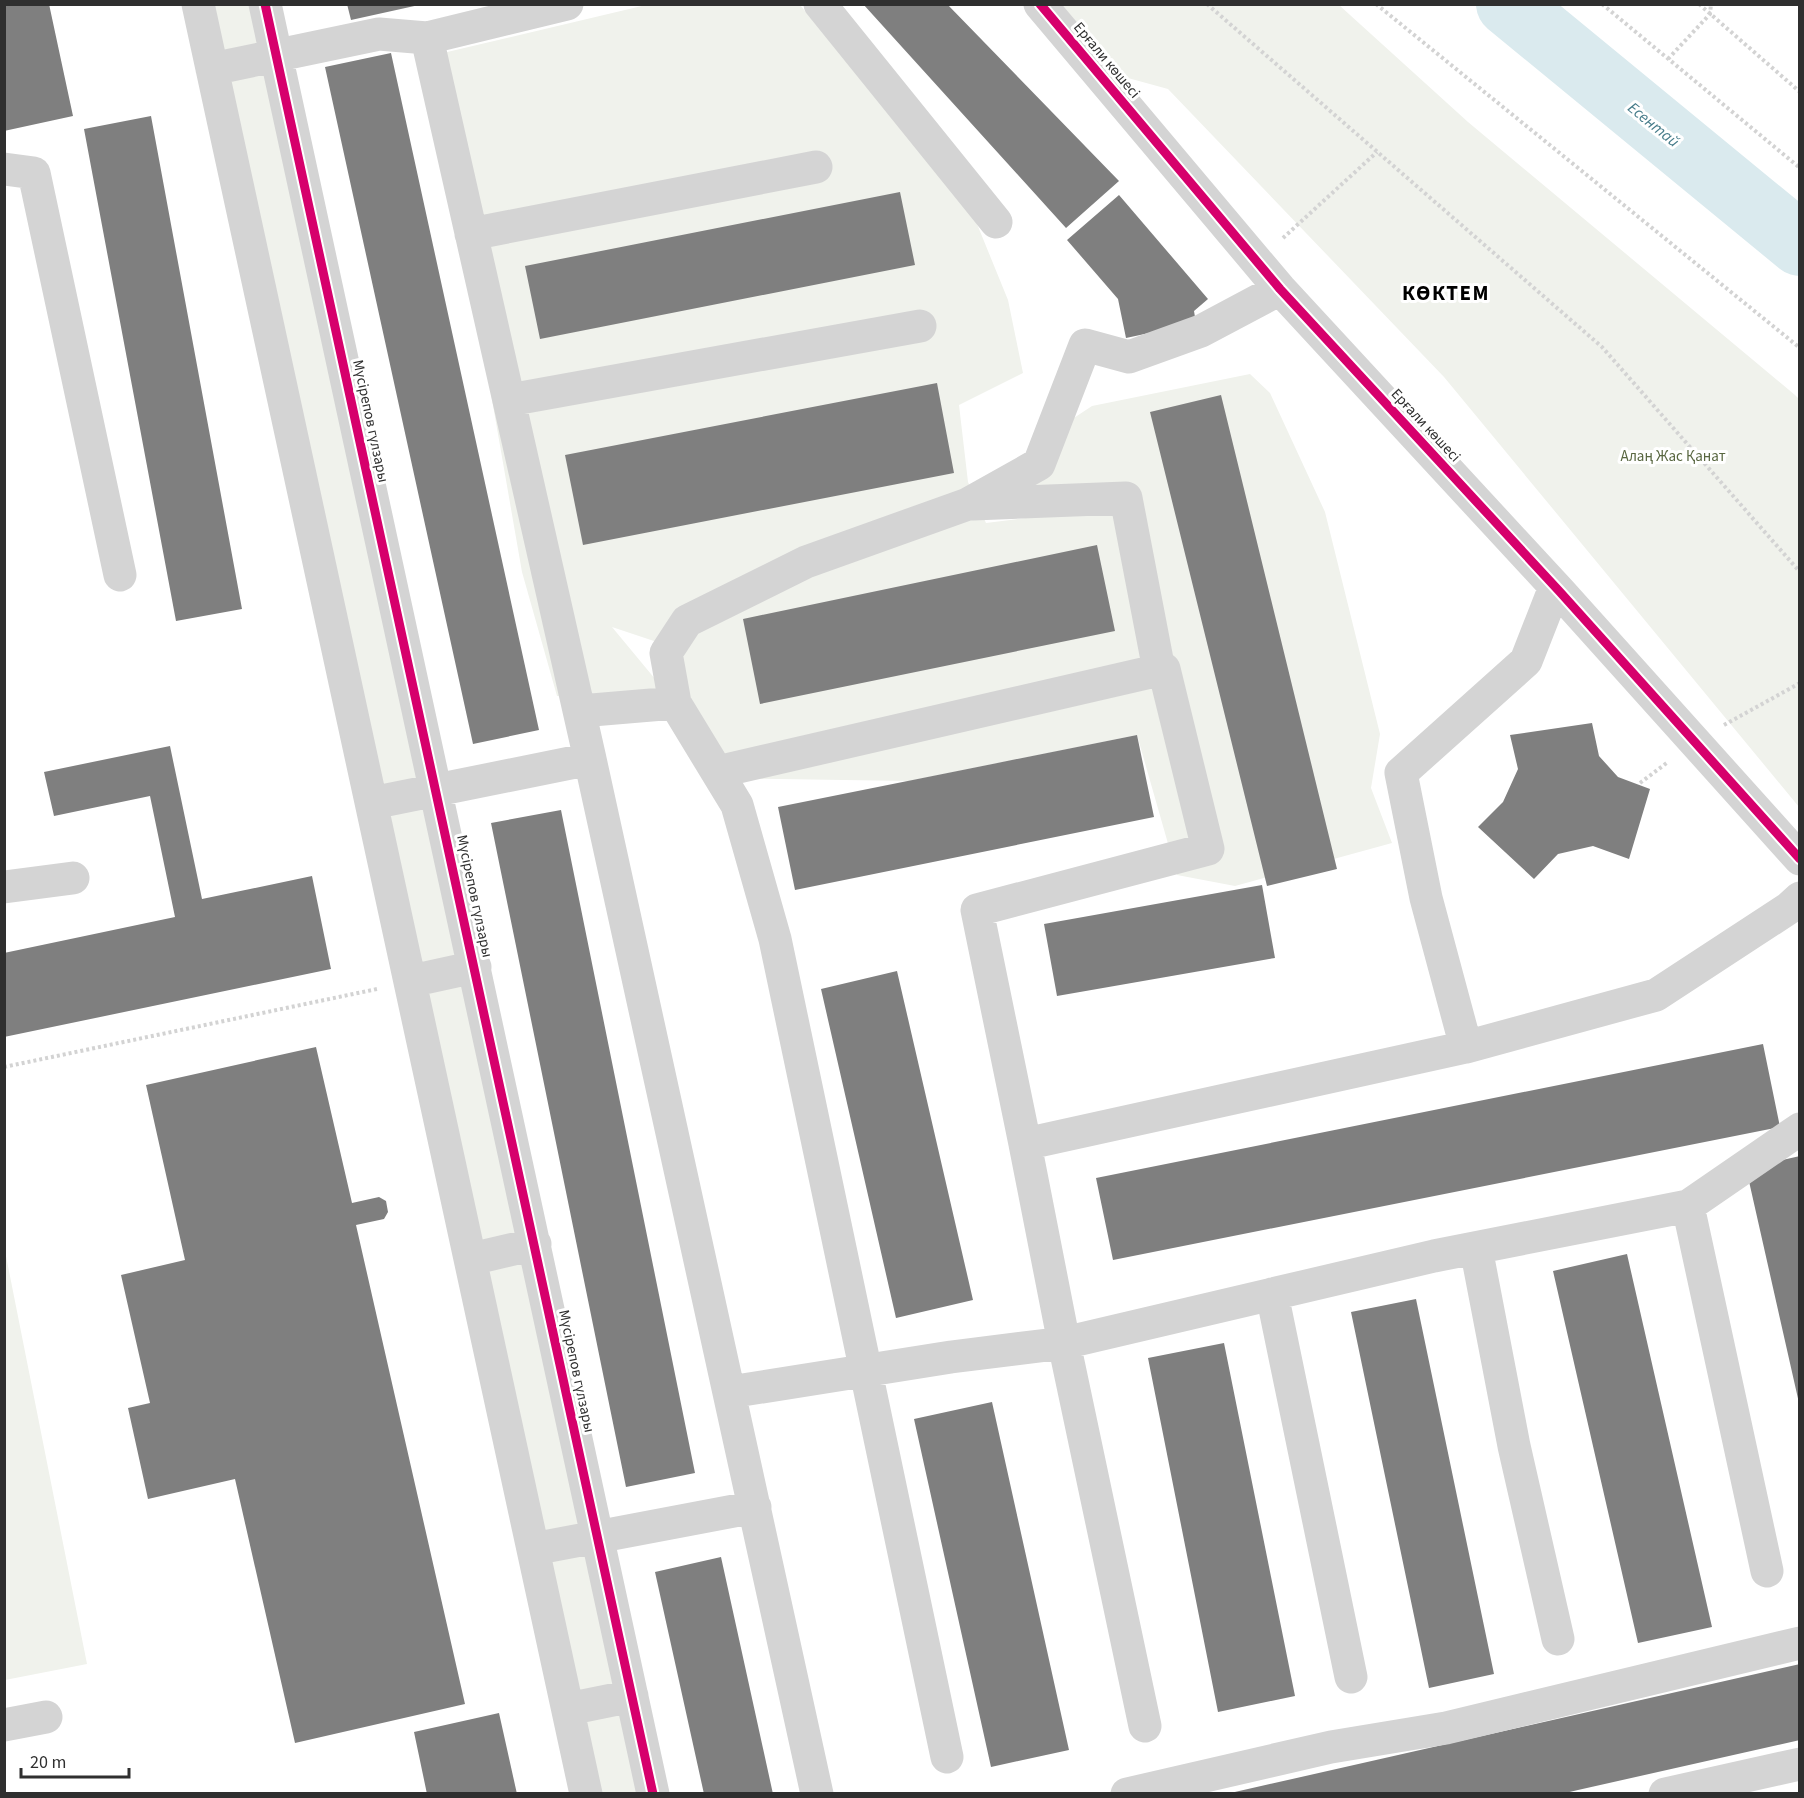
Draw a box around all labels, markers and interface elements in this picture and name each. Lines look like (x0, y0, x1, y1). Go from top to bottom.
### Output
street label: Ерғали көшесі (1068, 18, 1145, 103)
water label: Есентай (1623, 97, 1684, 152)
district label: КӨКТЕМ (1402, 278, 1490, 308)
street label: Мүсірепов гүлзары (347, 358, 394, 484)
street label: Ерғали көшесі (1386, 384, 1465, 467)
park label: Алаң Жас Қанат (1620, 446, 1726, 467)
street label: Мүсірепов гүлзары (451, 833, 498, 959)
street label: Мүсірепов гүлзары (553, 1308, 600, 1434)
scale bar (21, 1741, 129, 1779)
text: 20 m (30, 1750, 66, 1775)

